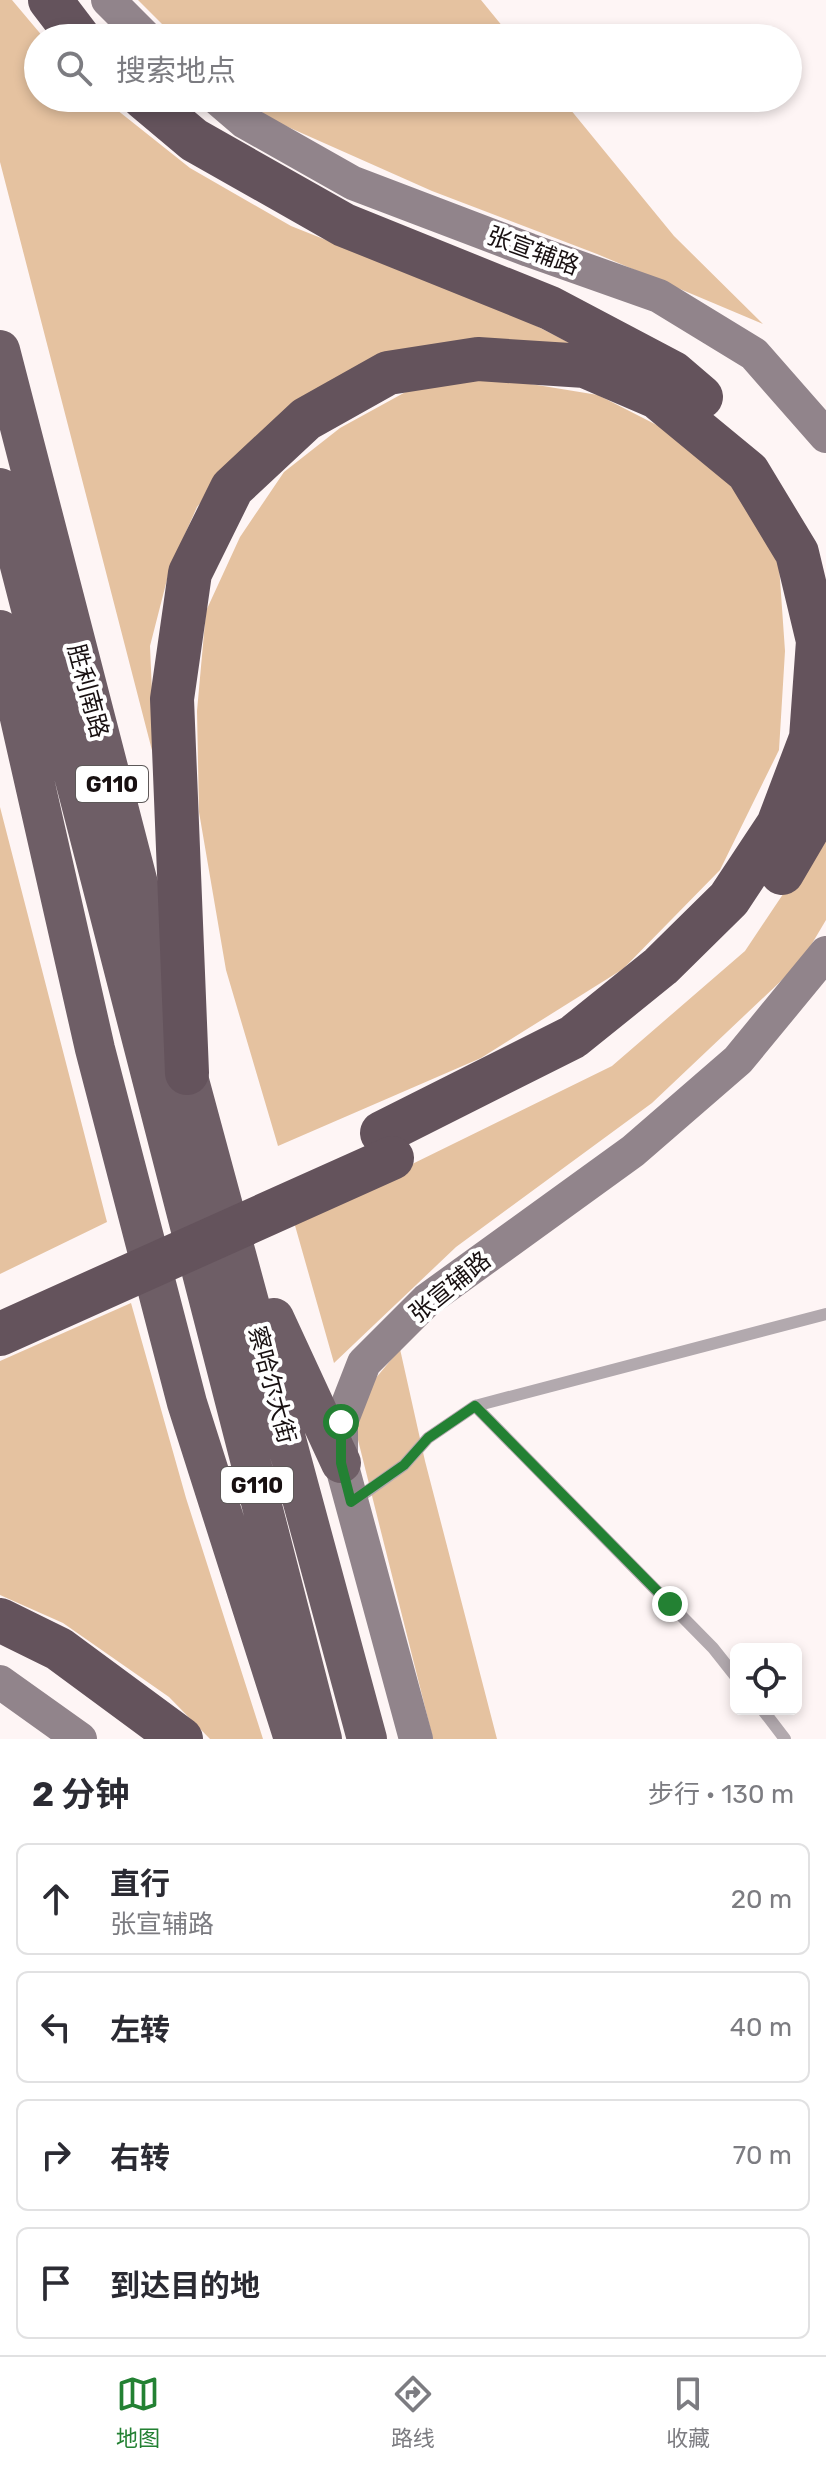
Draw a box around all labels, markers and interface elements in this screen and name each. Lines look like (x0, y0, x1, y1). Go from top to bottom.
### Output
search box (24, 24, 802, 112)
icon: search (52, 46, 96, 90)
text: 搜索地点 (116, 53, 236, 89)
street label: 张宣辅路 (483, 221, 583, 281)
street label: 胜利南路 (62, 641, 114, 741)
road number: G110 (76, 766, 148, 802)
street label: 张宣辅路 (404, 1246, 496, 1328)
street label: 察哈尔大街 (243, 1323, 301, 1447)
route start (323, 1404, 359, 1440)
road number: G110 (221, 1467, 293, 1503)
route end (652, 1586, 688, 1622)
map controls (730, 1643, 802, 1715)
button: locate (730, 1643, 802, 1715)
text: 2 分钟 (32, 1774, 129, 1815)
text: 步行 · 130 m (648, 1779, 794, 1810)
text: 直行 (110, 1866, 170, 1902)
icon: ahead (34, 1877, 78, 1921)
text: 20 m (731, 1884, 792, 1915)
text: 张宣辅路 (110, 1909, 214, 1940)
icon: left (34, 2005, 78, 2049)
text: 左转 (110, 2012, 170, 2048)
text: 40 m (730, 2012, 792, 2043)
icon: right (34, 2133, 78, 2177)
text: 右转 (110, 2140, 170, 2176)
text: 70 m (733, 2140, 792, 2171)
icon: arrive (34, 2261, 78, 2305)
text: 到达目的地 (110, 2268, 260, 2304)
tab: 地图 (116, 2372, 160, 2452)
tab: 路线 (391, 2372, 435, 2452)
tab: 收藏 (666, 2372, 710, 2452)

